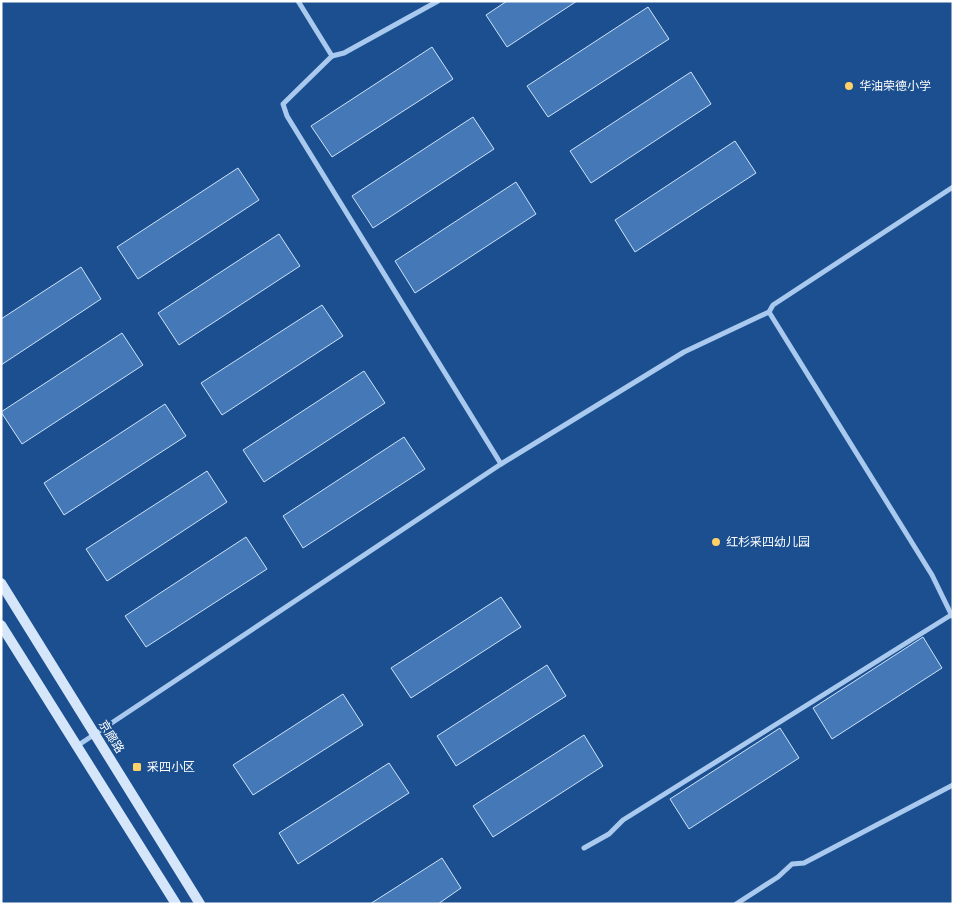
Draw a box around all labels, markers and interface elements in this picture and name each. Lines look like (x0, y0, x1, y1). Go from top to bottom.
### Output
place label: 华油荣德小学 (859, 78, 931, 95)
marker: 华油荣德小学 (843, 80, 855, 92)
place label: 红杉采四幼儿园 (726, 534, 810, 551)
marker: 红杉采四幼儿园 (710, 536, 722, 548)
street label: 京廊路 (94, 717, 128, 757)
place label: 采四小区 (147, 759, 195, 776)
marker: 采四小区 (131, 761, 143, 773)

